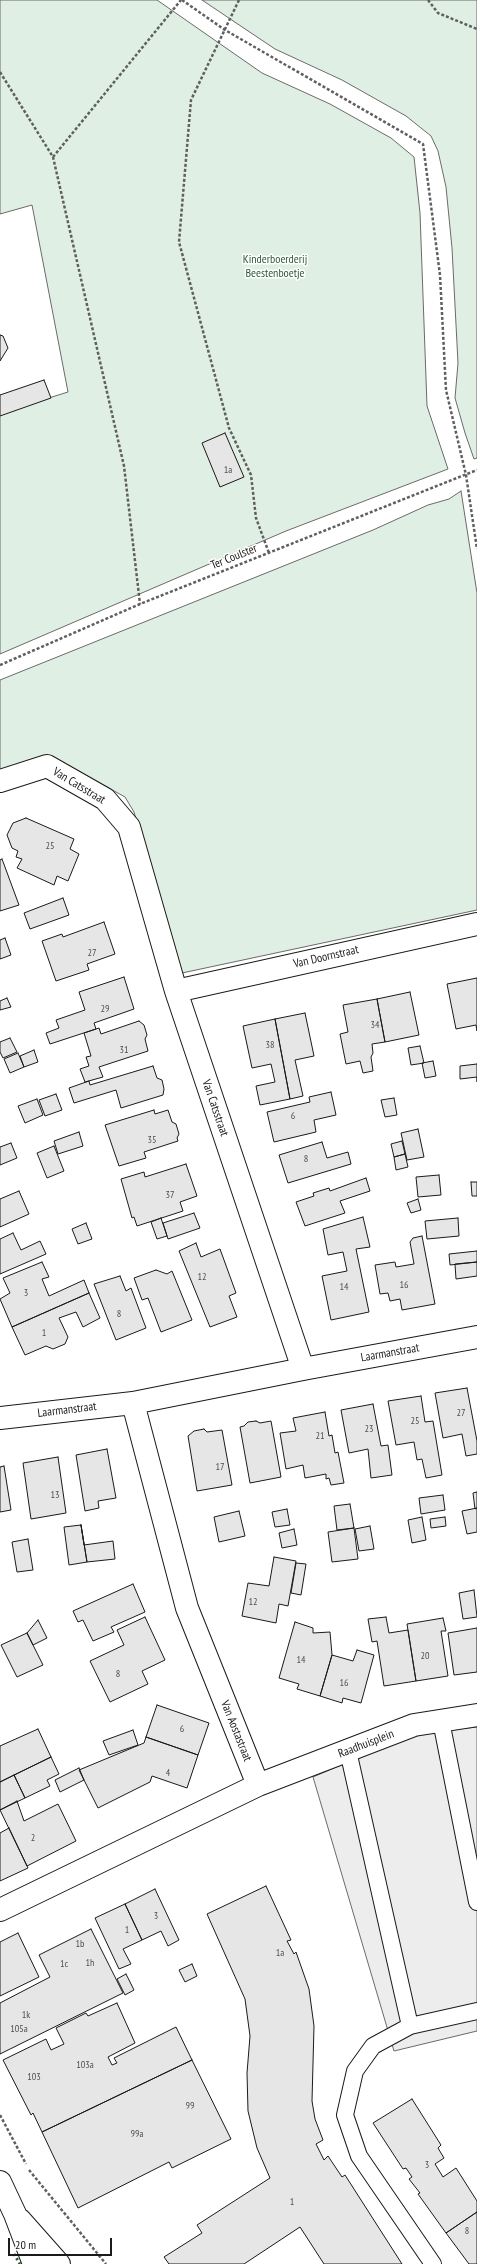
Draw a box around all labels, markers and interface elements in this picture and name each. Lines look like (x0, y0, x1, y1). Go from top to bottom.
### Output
park label: Kinderboerderij Beestenboetje (243, 253, 307, 281)
house number: 1a (224, 464, 232, 476)
street label: Ter Coulster (209, 541, 259, 573)
street label: Van Catsstraat (50, 765, 108, 807)
house number: 25 (46, 840, 54, 852)
street label: Van Doornstraat (292, 943, 360, 971)
house number: 27 (88, 947, 96, 959)
house number: 29 (101, 1003, 109, 1015)
house number: 34 (371, 1019, 379, 1031)
house number: 38 (266, 1039, 274, 1051)
house number: 31 (120, 1044, 128, 1056)
street label: Van Catsstraat (199, 1078, 231, 1138)
house number: 6 (291, 1110, 295, 1122)
house number: 35 (148, 1134, 156, 1146)
house number: 8 (304, 1153, 308, 1165)
house number: 37 (166, 1189, 174, 1201)
house number: 12 (198, 1271, 206, 1283)
house number: 16 (400, 1279, 408, 1291)
house number: 14 (340, 1281, 348, 1293)
house number: 3 (24, 1287, 28, 1299)
house number: 8 (117, 1308, 121, 1320)
house number: 1 (42, 1327, 46, 1339)
street label: Laarmanstraat (360, 1341, 420, 1365)
street label: Laarmanstraat (37, 1399, 97, 1421)
house number: 27 (457, 1407, 465, 1419)
house number: 25 (411, 1415, 419, 1427)
house number: 23 (365, 1423, 373, 1435)
house number: 21 (316, 1430, 324, 1442)
house number: 17 (216, 1461, 224, 1473)
house number: 13 (51, 1489, 59, 1501)
house number: 12 (249, 1596, 257, 1608)
house number: 20 (421, 1650, 429, 1662)
house number: 14 (297, 1654, 305, 1666)
house number: 8 (116, 1668, 120, 1680)
house number: 16 (340, 1677, 348, 1689)
street label: Van Aostastraat (217, 1699, 255, 1763)
house number: 6 (180, 1723, 184, 1735)
street label: Raadhuisplein (336, 1727, 396, 1761)
house number: 4 (166, 1767, 170, 1779)
house number: 2 (31, 1832, 35, 1844)
house number: 3 (154, 1910, 158, 1922)
house number: 1 (125, 1924, 129, 1936)
house number: 1b (76, 1938, 84, 1950)
house number: 1a (276, 1947, 284, 1959)
house number: 1h (86, 1957, 94, 1969)
house number: 1c (60, 1958, 68, 1970)
house number: 1k (22, 2009, 30, 2021)
house number: 105a (10, 2023, 28, 2035)
house number: 103a (76, 2059, 94, 2071)
house number: 103 (27, 2071, 41, 2083)
house number: 99 (186, 2100, 194, 2112)
house number: 99a (131, 2128, 143, 2140)
house number: 3 (425, 2159, 429, 2171)
house number: 1 (290, 2196, 294, 2208)
house number: 8 (465, 2225, 469, 2237)
scale bar (10, 2230, 114, 2256)
text: 20 m (15, 2237, 36, 2252)

